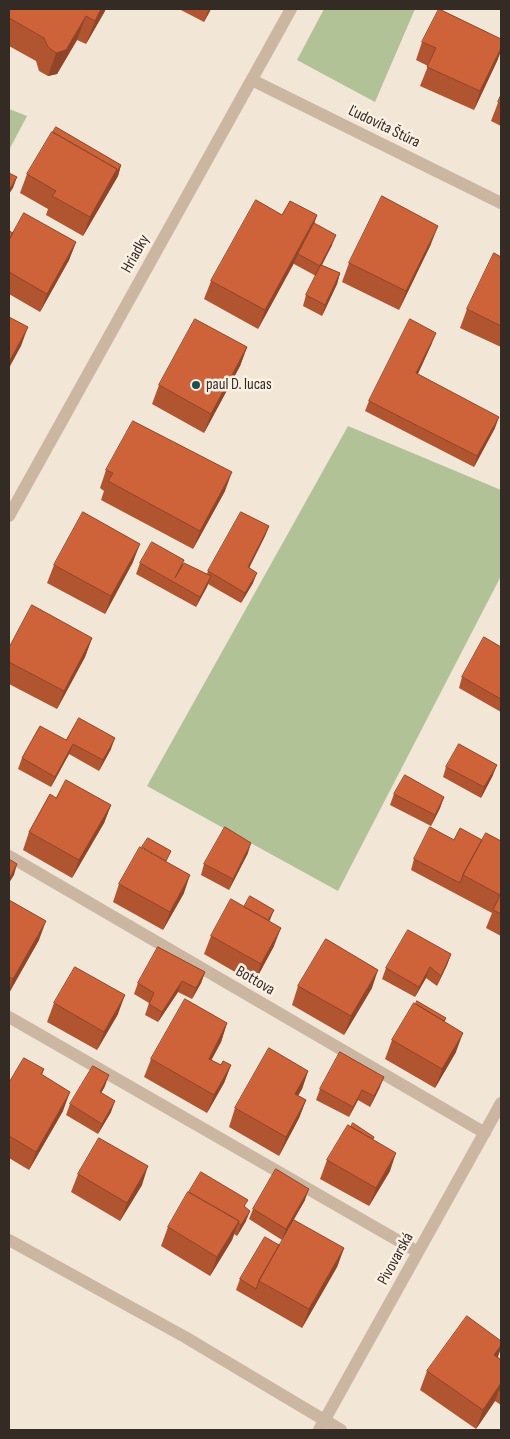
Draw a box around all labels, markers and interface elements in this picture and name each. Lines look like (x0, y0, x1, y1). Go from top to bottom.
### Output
street label: Ľudovíta Štúra (345, 101, 423, 153)
street label: Hriadky (118, 231, 154, 277)
place label: paul D. lucas (206, 375, 272, 395)
marker: paul D. lucas (190, 379, 202, 391)
street label: Bottova (232, 962, 278, 1000)
street label: Pivovarská (374, 1230, 418, 1288)

